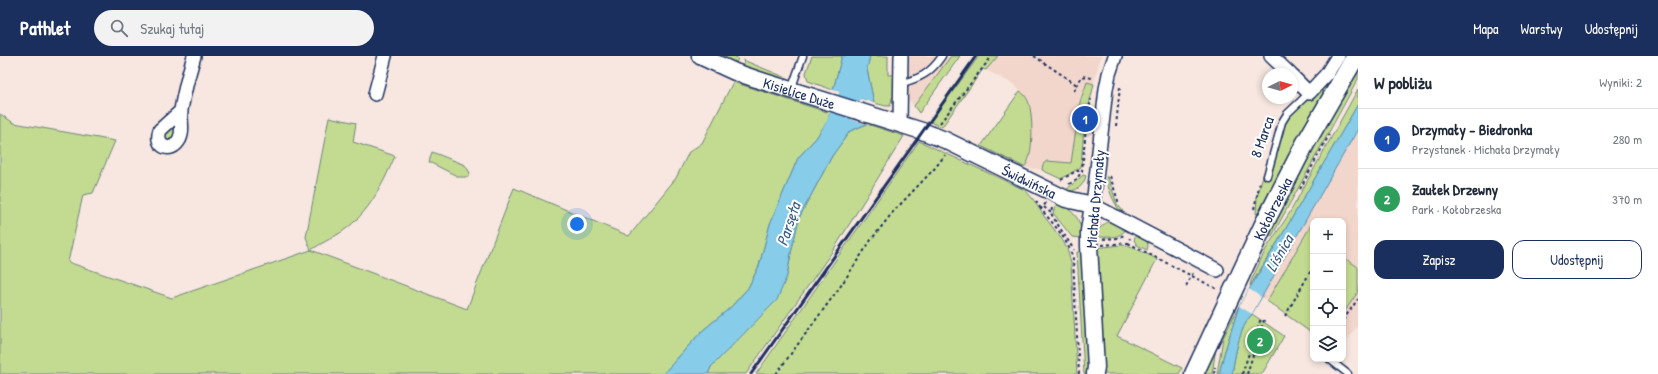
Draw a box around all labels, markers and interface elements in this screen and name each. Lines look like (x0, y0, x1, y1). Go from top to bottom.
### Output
search box (94, 10, 374, 46)
text: Pathlet (20, 15, 70, 41)
icon: search (108, 17, 130, 39)
text: Szukaj tutaj (140, 18, 204, 39)
text: Mapa (1473, 19, 1499, 38)
text: Warstwy (1521, 19, 1563, 38)
text: Udostępnij (1585, 19, 1638, 38)
north arrow (1262, 68, 1298, 104)
text: W pobliżu (1374, 71, 1432, 94)
street label: Kisielice Duże (761, 72, 838, 114)
text: Wyniki: 2 (1599, 73, 1642, 91)
pin: 1 (1072, 104, 1098, 134)
street label: 8 Marca (1245, 114, 1279, 160)
text: Drzymały - Biedronka (1412, 119, 1532, 140)
text: 1 (1385, 130, 1389, 148)
text: 280 m (1613, 130, 1642, 148)
text: Przystanek · Michała Drzymały (1412, 140, 1560, 158)
street label: Michała Drzymały (1080, 149, 1110, 249)
street label: Świdwińska (999, 159, 1060, 203)
street label: Kołobrzeska (1248, 173, 1297, 243)
text: Zaułek Drzewny (1412, 179, 1498, 200)
text: 2 (1384, 190, 1390, 208)
text: 370 m (1612, 190, 1642, 208)
water label: Parsęta (771, 198, 806, 249)
text: Park · Kołobrzeska (1412, 200, 1501, 218)
your location (567, 214, 587, 234)
map controls (1310, 218, 1346, 362)
button: + (1310, 218, 1346, 254)
water label: Liśnica (1260, 229, 1299, 275)
button: Zapisz (1374, 240, 1504, 279)
button: Udostępnij (1512, 240, 1642, 279)
button: − (1310, 254, 1346, 290)
button: locate (1310, 290, 1346, 326)
pin: 2 (1247, 326, 1273, 356)
button: layers (1310, 326, 1346, 362)

